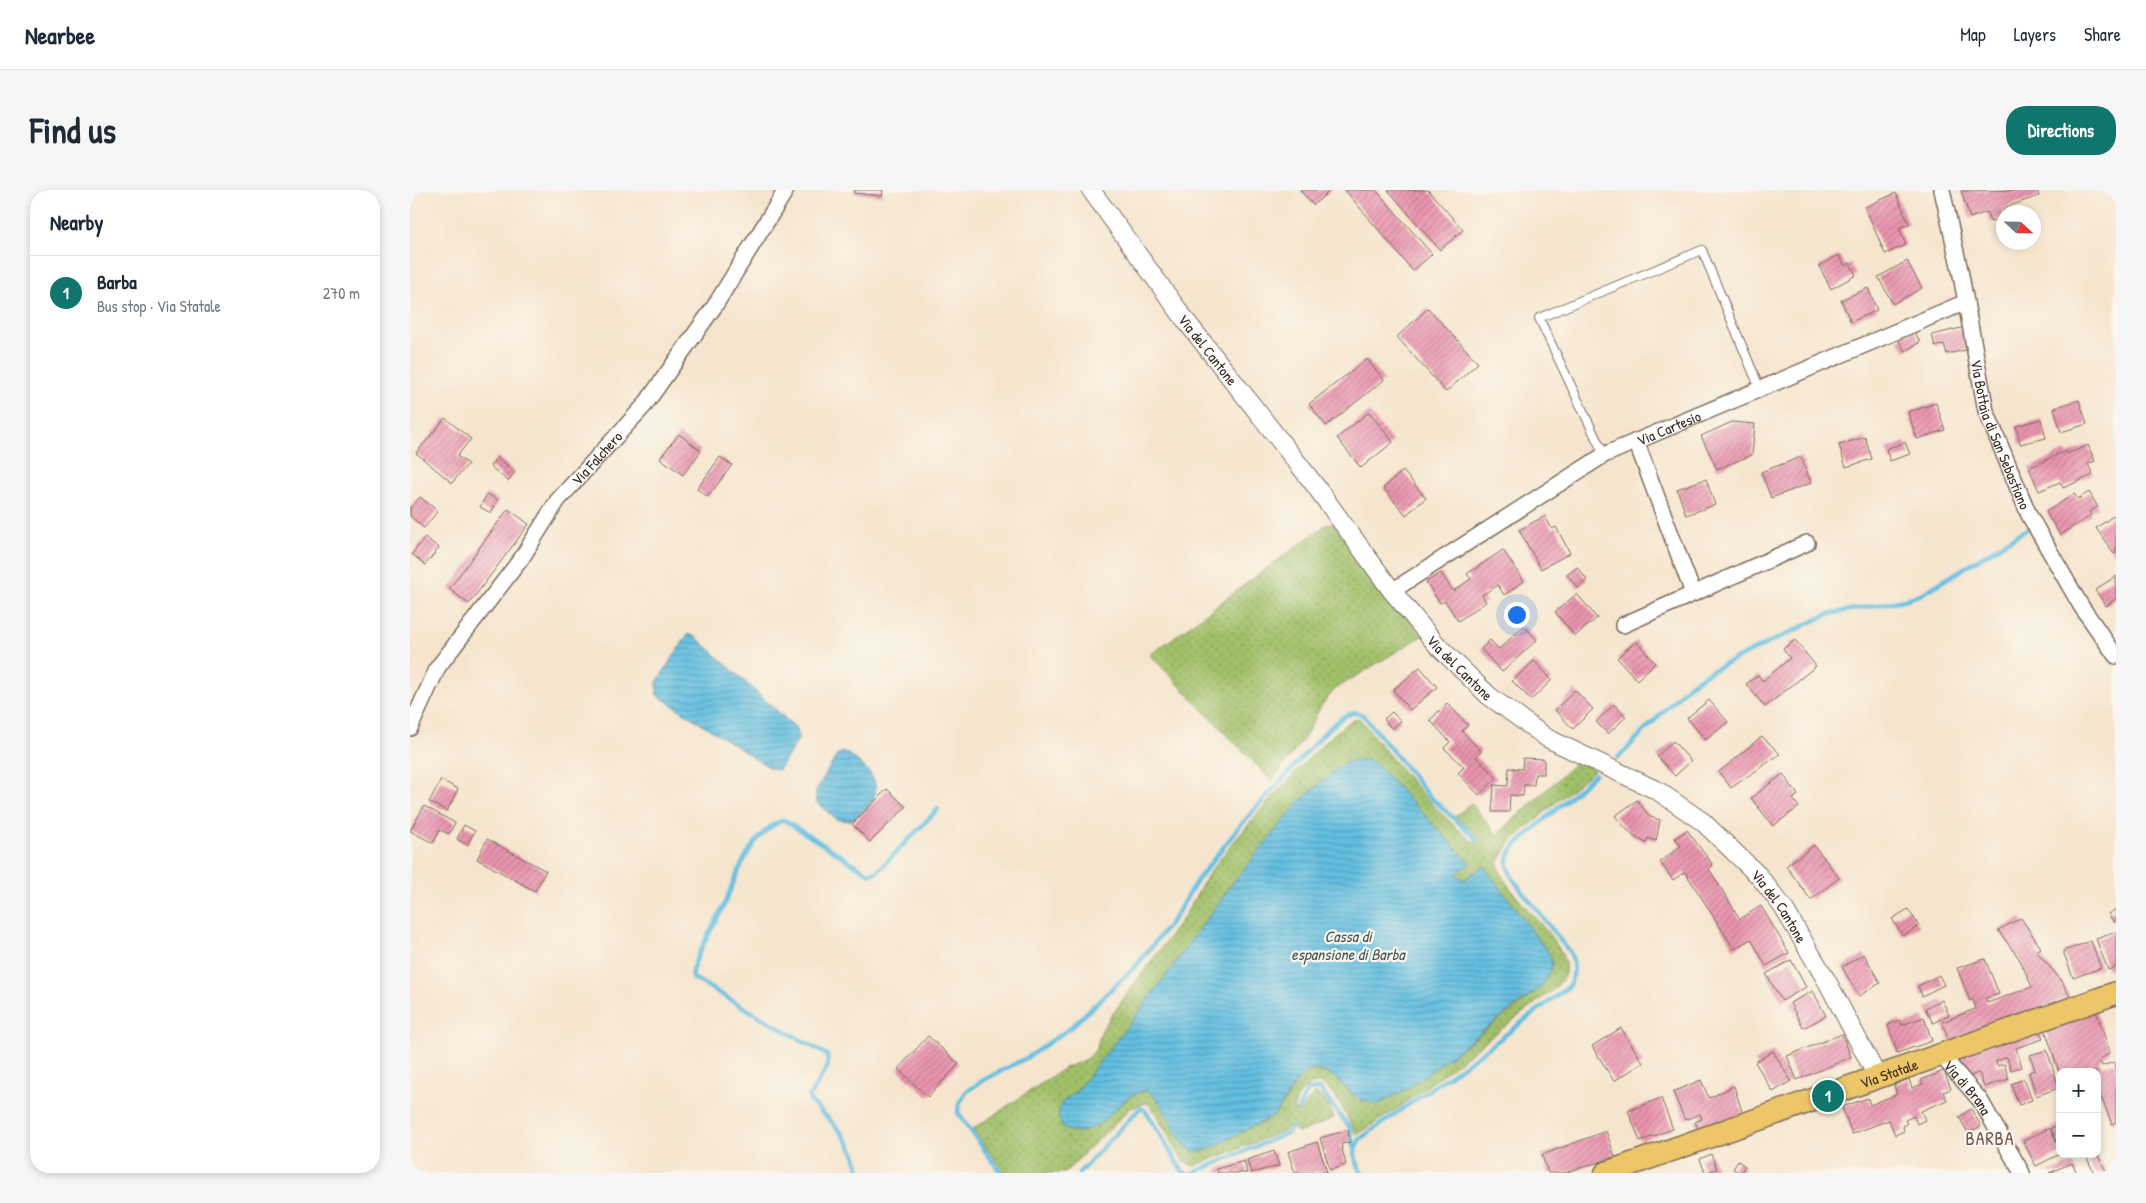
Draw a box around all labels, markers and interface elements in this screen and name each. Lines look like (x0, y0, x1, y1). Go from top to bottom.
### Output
text: Nearbee (25, 19, 95, 51)
text: Map (1960, 22, 1986, 47)
text: Layers (2014, 22, 2056, 47)
text: Share (2084, 22, 2121, 47)
button: Directions (2006, 106, 2116, 155)
text: Find us (30, 107, 116, 154)
north arrow (1996, 205, 2041, 250)
text: Nearby (50, 208, 103, 237)
text: Barba (97, 269, 137, 295)
text: 1 (63, 282, 69, 304)
text: 270 m (323, 282, 360, 304)
text: Bus stop · Via Statale (97, 295, 221, 317)
street label: Via del Cantone (1174, 310, 1243, 390)
street label: Via Bottaia di San Sebastiano (1966, 358, 2036, 512)
street label: Via Cartesio (1633, 405, 1704, 450)
street label: Via Falchero (566, 426, 627, 490)
your location (1504, 602, 1530, 628)
street label: Via del Cantone (1422, 630, 1498, 705)
street label: Via del Cantone (1747, 864, 1812, 947)
water label: Cassa di espansione di Barba (1291, 925, 1406, 965)
street label: Via Statale (1857, 1053, 1921, 1093)
street label: Via di Brana (1939, 1055, 1997, 1119)
map controls (2056, 1068, 2101, 1158)
button: + (2056, 1068, 2101, 1113)
pin: 1 (1812, 1077, 1844, 1115)
button: − (2056, 1113, 2101, 1158)
district label: BARBA (1966, 1126, 2015, 1151)

